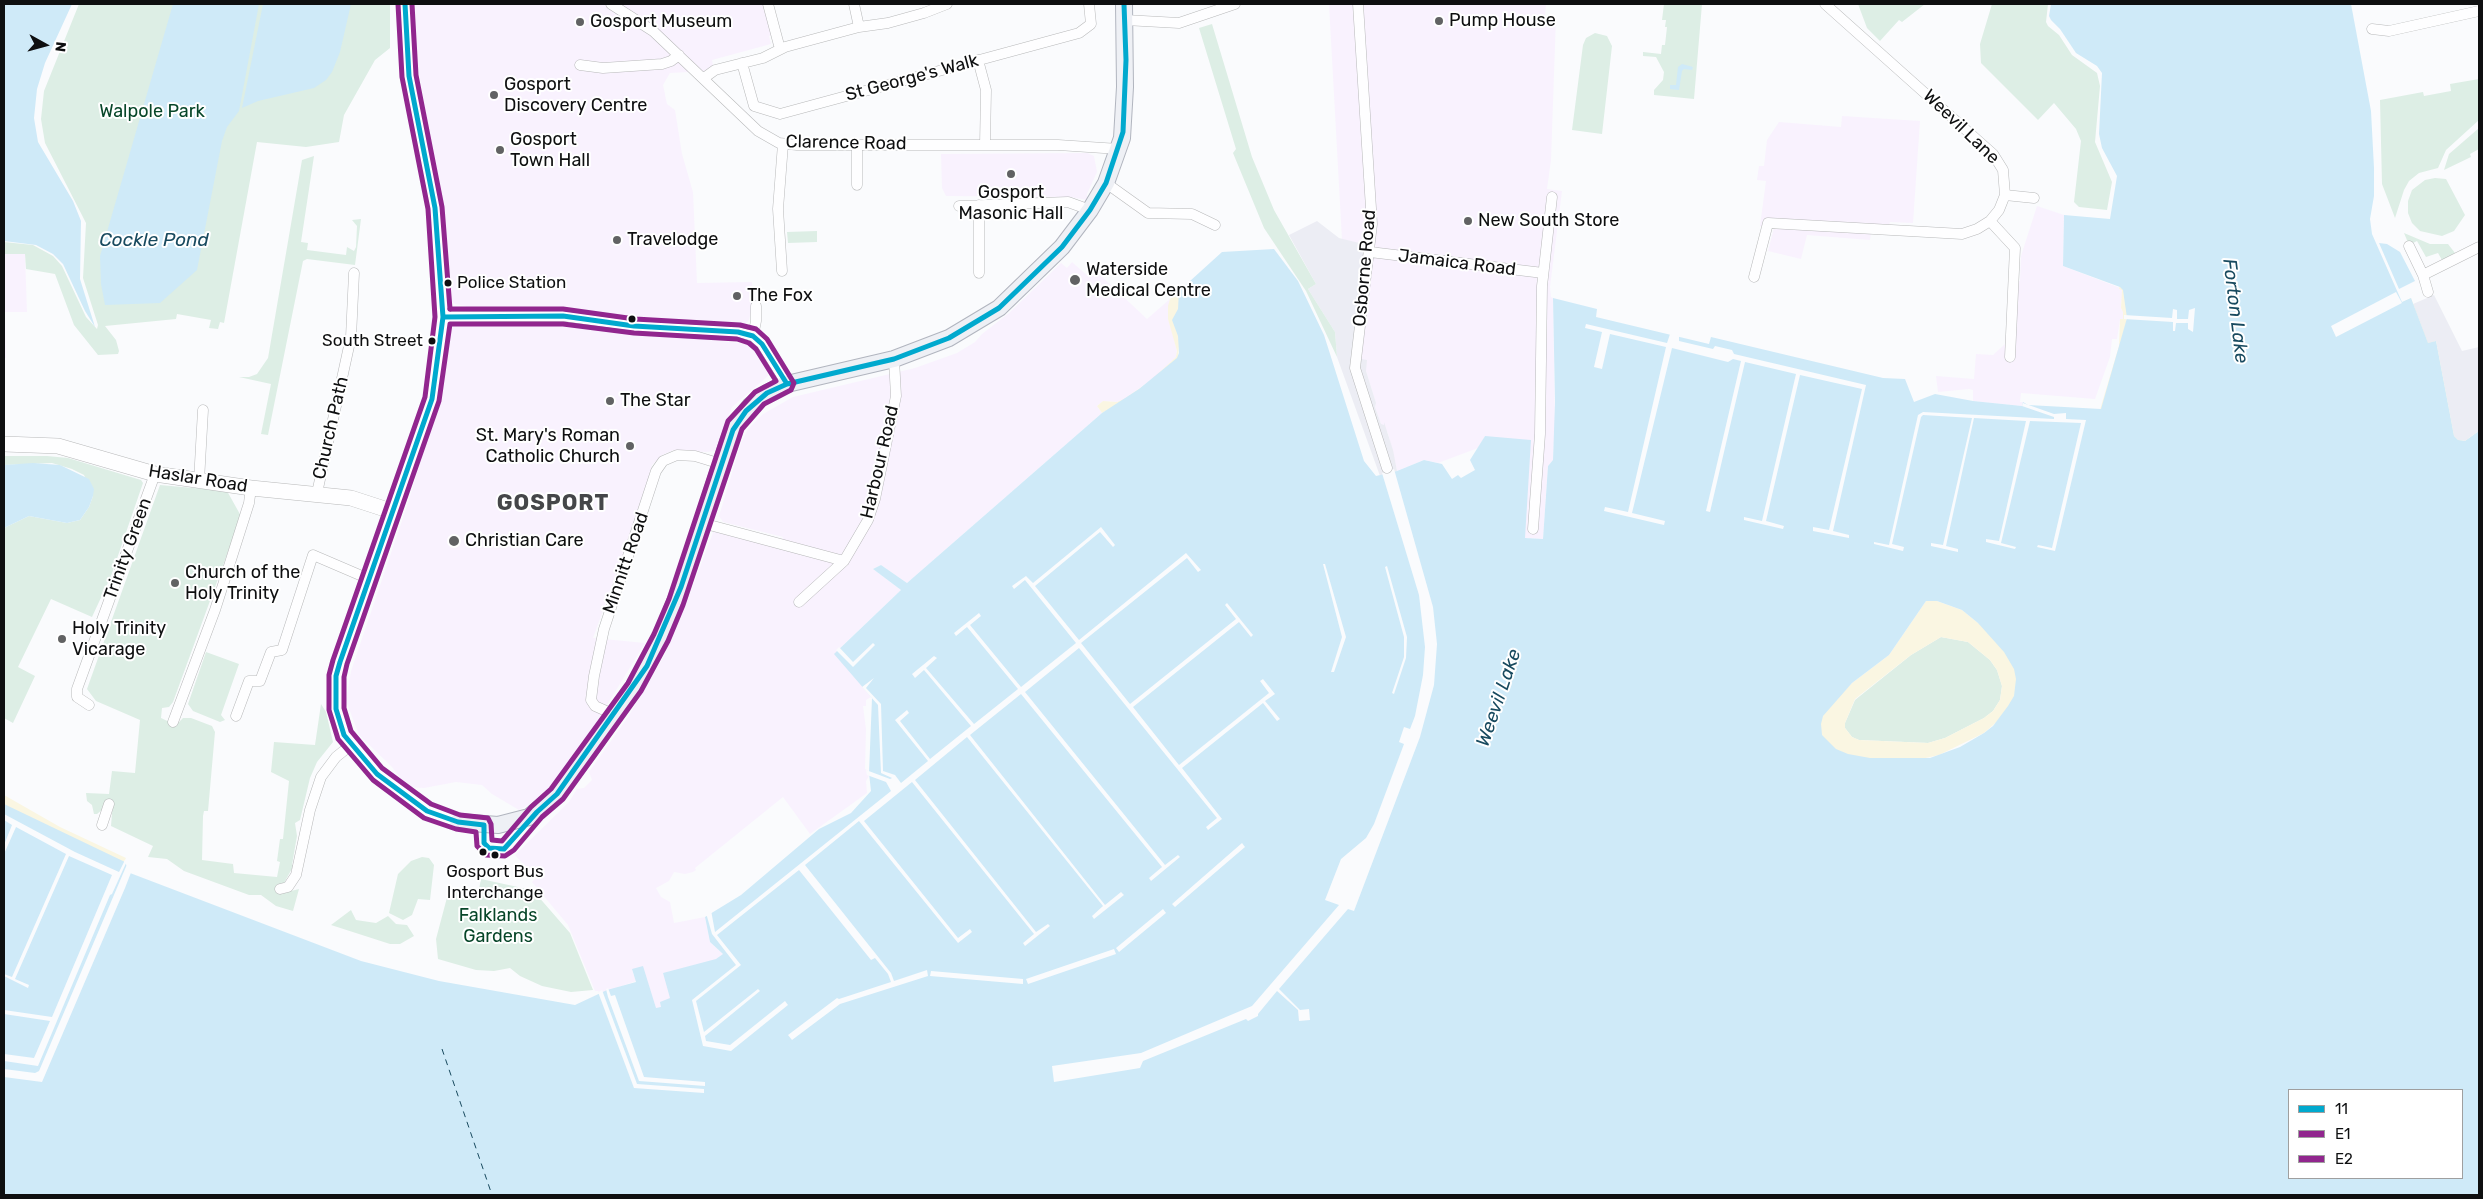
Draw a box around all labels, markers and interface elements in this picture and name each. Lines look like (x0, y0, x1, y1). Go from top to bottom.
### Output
place label: Pump House (1449, 10, 1556, 32)
place label: Gosport Museum (590, 11, 732, 33)
marker: Pump House (1433, 15, 1445, 27)
marker: Gosport Museum (574, 16, 586, 28)
north arrow (20, 20, 70, 70)
text: N (51, 41, 69, 53)
street label: St George's Walk (843, 50, 981, 106)
place label: Gosport Discovery Centre (504, 74, 647, 116)
street label: Weevil Lane (1918, 85, 2004, 169)
marker: Gosport Discovery Centre (488, 89, 500, 101)
park label: Walpole Park (99, 101, 205, 123)
place label: Gosport Town Hall (510, 129, 590, 172)
street label: Clarence Road (785, 131, 907, 155)
marker: Gosport Town Hall (494, 144, 506, 156)
marker: Gosport Masonic Hall (1005, 168, 1017, 180)
place label: Gosport Masonic Hall (959, 182, 1063, 224)
street label: Osborne Road (1349, 209, 1381, 327)
place label: New South Store (1478, 210, 1619, 232)
marker: New South Store (1462, 215, 1474, 227)
place label: Travelodge (627, 229, 718, 251)
water label: Cockle Pond (99, 230, 209, 252)
marker: Travelodge (611, 234, 623, 246)
street label: Jamaica Road (1397, 245, 1517, 281)
water label: Forton Lake (2217, 257, 2253, 365)
place label: Waterside Medical Centre (1086, 259, 1211, 302)
place label: Police Station (457, 273, 566, 293)
marker: Waterside Medical Centre (1068, 273, 1082, 287)
marker: Police Station (443, 278, 453, 288)
place label: The Fox (747, 285, 813, 307)
marker: The Fox (731, 290, 743, 302)
unlabelled marker (627, 314, 637, 324)
place label: South Street (322, 331, 423, 351)
marker: South Street (427, 336, 437, 346)
street label: Church Path (309, 374, 353, 482)
place label: The Star (620, 390, 691, 412)
marker: The Star (604, 395, 616, 407)
street label: Harbour Road (856, 403, 904, 521)
place label: St. Mary's Roman Catholic Church (476, 425, 620, 468)
marker: St. Mary's Roman Catholic Church (624, 440, 636, 452)
street label: Haslar Road (147, 460, 249, 498)
district label: GOSPORT (496, 491, 610, 517)
street label: Trinity Green (100, 495, 156, 603)
street label: Minnitt Road (599, 509, 653, 617)
place label: Christian Care (465, 530, 584, 552)
marker: Christian Care (447, 534, 461, 548)
place label: Church of the Holy Trinity (185, 562, 300, 604)
marker: Church of the Holy Trinity (169, 577, 181, 589)
place label: Holy Trinity Vicarage (72, 618, 166, 660)
marker: Holy Trinity Vicarage (56, 633, 68, 645)
water label: Weevil Lake (1472, 646, 1526, 750)
unlabelled marker (478, 847, 488, 857)
marker: Gosport Bus Interchange (490, 850, 500, 860)
place label: Gosport Bus Interchange (446, 862, 544, 902)
park label: Falklands Gardens (459, 905, 537, 948)
legend (2288, 1089, 2463, 1179)
text: 11 (2335, 1100, 2348, 1118)
text: E1 (2335, 1125, 2350, 1143)
text: E2 (2335, 1150, 2353, 1168)

